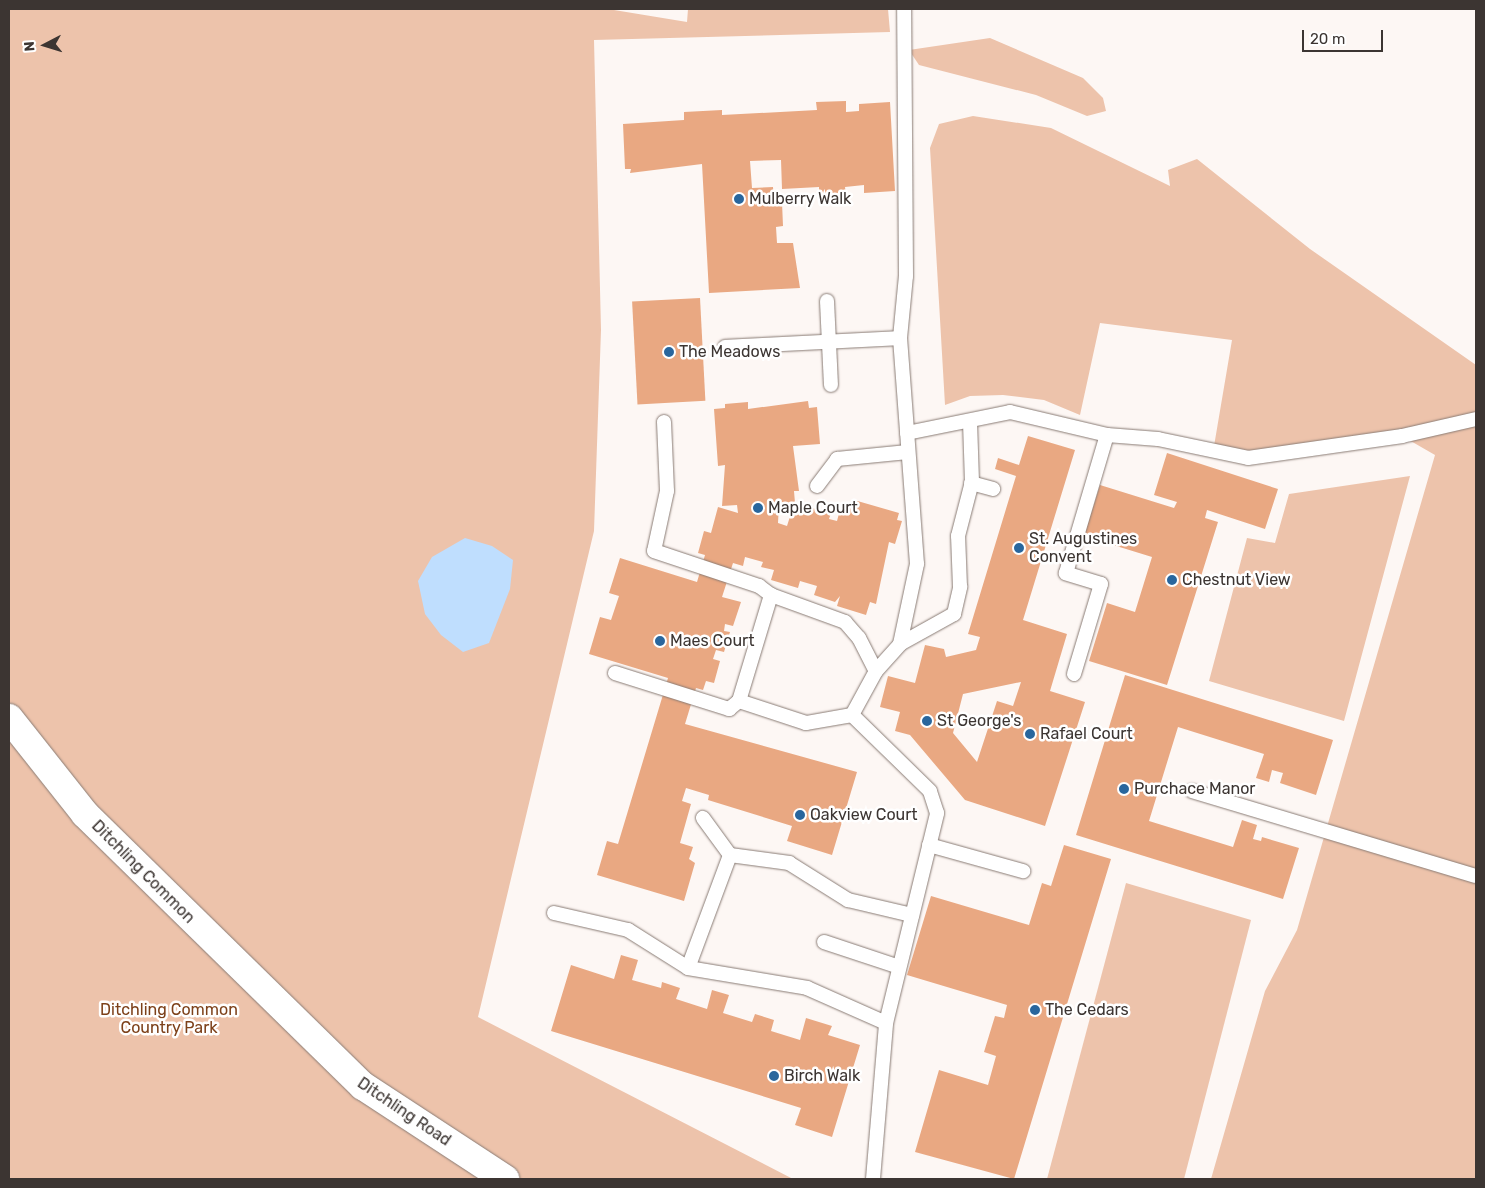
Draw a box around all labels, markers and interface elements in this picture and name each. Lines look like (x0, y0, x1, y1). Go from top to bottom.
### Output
north arrow (20, 20, 70, 70)
scale bar (1305, 20, 1386, 52)
text: 20 m (1310, 30, 1345, 48)
text: N (21, 41, 38, 52)
place label: Mulberry Walk (749, 189, 852, 209)
marker: Mulberry Walk (733, 193, 745, 205)
place label: The Meadows (679, 342, 780, 362)
marker: The Meadows (663, 346, 675, 358)
place label: Maple Court (768, 498, 858, 518)
marker: Maple Court (752, 502, 764, 514)
place label: St. Augustines Convent (1029, 529, 1138, 567)
marker: St. Augustines Convent (1013, 542, 1025, 554)
place label: Chestnut View (1182, 570, 1291, 590)
marker: Chestnut View (1166, 574, 1178, 586)
place label: Maes Court (670, 631, 754, 651)
marker: Maes Court (654, 635, 666, 647)
place label: St George's (937, 711, 1021, 731)
marker: St George's (921, 715, 933, 727)
place label: Rafael Court (1040, 724, 1133, 744)
marker: Rafael Court (1024, 728, 1036, 740)
place label: Purchace Manor (1134, 779, 1255, 799)
marker: Purchace Manor (1118, 783, 1130, 795)
place label: Oakview Court (810, 805, 918, 825)
marker: Oakview Court (794, 809, 806, 821)
street label: Ditchling Common (87, 816, 199, 928)
park label: Ditchling Common Country Park (100, 1000, 238, 1038)
place label: The Cedars (1045, 1000, 1129, 1020)
marker: The Cedars (1029, 1004, 1041, 1016)
place label: Birch Walk (784, 1066, 860, 1086)
marker: Birch Walk (768, 1070, 780, 1082)
street label: Ditchling Road (354, 1074, 454, 1150)

